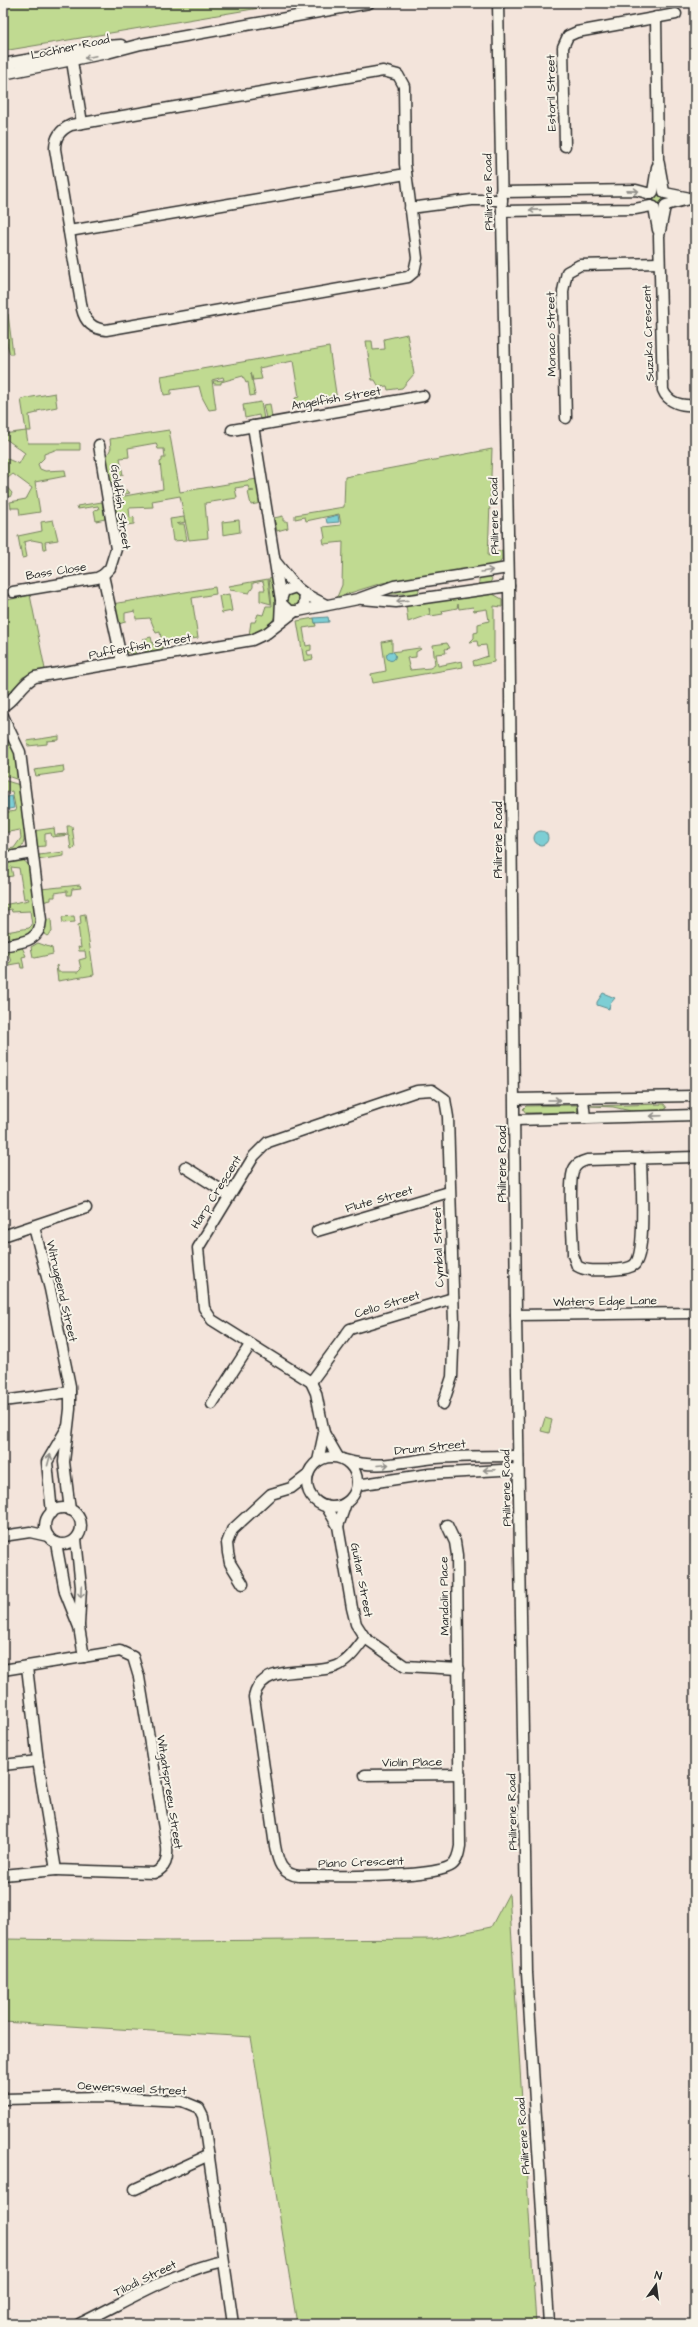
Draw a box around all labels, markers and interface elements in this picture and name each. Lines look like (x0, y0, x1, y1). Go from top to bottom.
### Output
street label: Lochner Road (29, 31, 111, 64)
one-way arrow (84, 53, 97, 61)
street label: Estoril Street (542, 54, 561, 132)
street label: Philirene Road (479, 153, 498, 231)
one-way arrow (626, 187, 639, 194)
one-way arrow (529, 206, 542, 214)
street label: Suzuka Crescent (638, 284, 659, 382)
street label: Monaco Street (542, 291, 561, 377)
street label: Angelfish Street (290, 382, 383, 416)
street label: Goldfish Street (106, 463, 135, 551)
street label: Philirene Road (485, 477, 504, 555)
street label: Bass Close (25, 558, 88, 585)
one-way arrow (480, 567, 493, 575)
one-way arrow (396, 597, 409, 605)
street label: Pufferfish Street (87, 629, 193, 664)
street label: Philirene Road (490, 801, 507, 879)
one-way arrow (547, 1096, 560, 1104)
one-way arrow (650, 1112, 663, 1120)
street label: Philirene Road (494, 1125, 511, 1203)
street label: Harp Crescent (187, 1152, 246, 1232)
street label: Flute Street (343, 1182, 415, 1217)
street label: Cymbal Street (429, 1206, 449, 1288)
street label: Witrugeend Street (41, 1239, 82, 1344)
street label: Cello Street (352, 1286, 422, 1322)
street label: Waters Edge Lane (553, 1292, 658, 1312)
street label: Drum Street (394, 1435, 467, 1460)
street label: Philirene Road (497, 1449, 516, 1527)
one-way arrow (46, 1454, 53, 1467)
one-way arrow (376, 1462, 389, 1469)
one-way arrow (483, 1466, 496, 1474)
street label: Guitar Street (346, 1541, 377, 1619)
street label: Mandolin Place (435, 1556, 454, 1636)
one-way arrow (77, 1585, 85, 1598)
street label: Witgatspreeu Street (151, 1734, 187, 1851)
street label: Violin Place (382, 1753, 443, 1772)
street label: Philirene Road (503, 1773, 522, 1851)
street label: Piano Crescent (318, 1853, 404, 1872)
street label: Oewerswael Street (77, 2077, 187, 2100)
street label: Philirene Road (512, 2097, 535, 2175)
street label: Tilodi Street (111, 2256, 180, 2301)
north arrow (636, 2265, 676, 2305)
text: N (653, 2268, 664, 2284)

